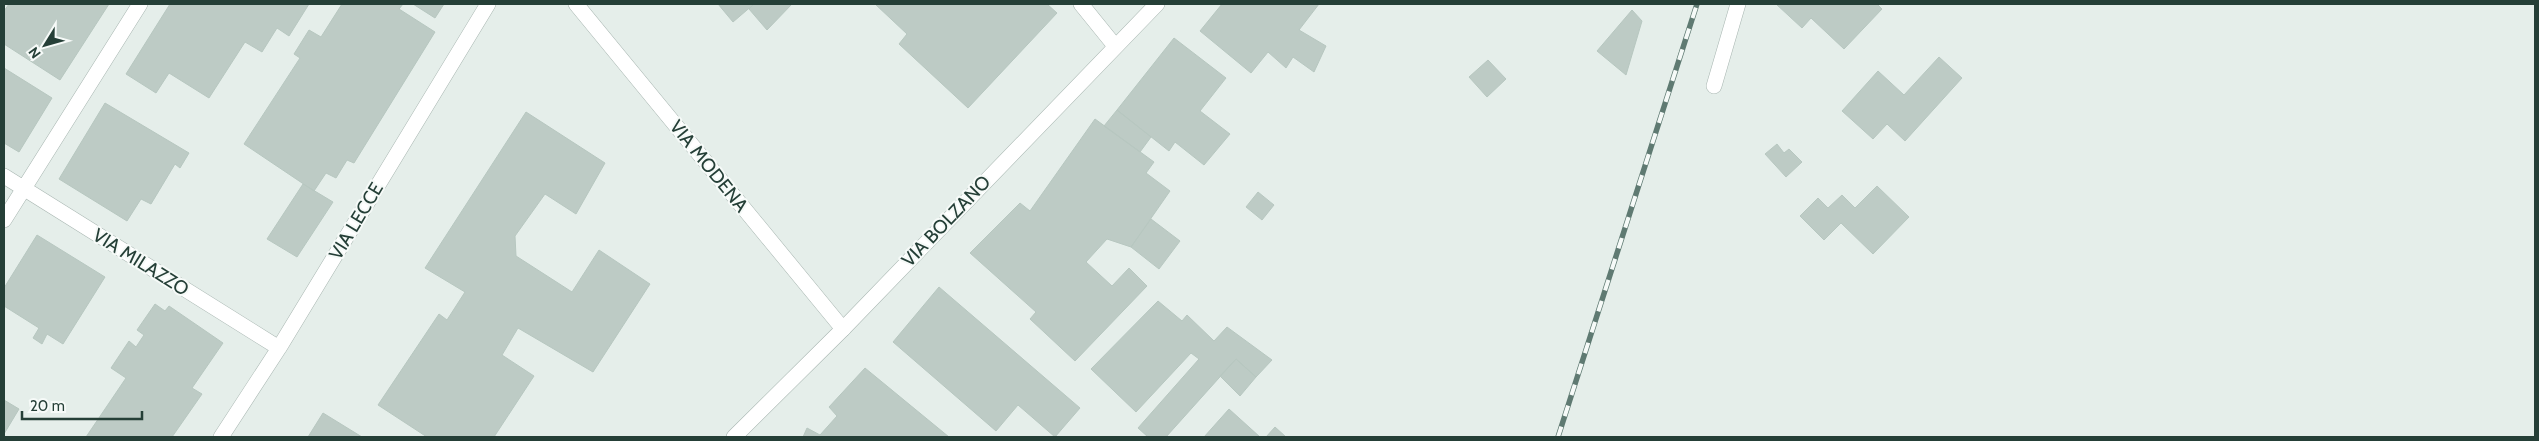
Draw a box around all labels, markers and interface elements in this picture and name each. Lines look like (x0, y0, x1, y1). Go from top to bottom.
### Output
north arrow (20, 20, 70, 70)
text: N (24, 43, 45, 62)
street label: VIA MODENA (665, 115, 753, 217)
street label: VIA BOLZANO (897, 171, 995, 271)
street label: VIA LECCE (324, 178, 388, 264)
street label: VIA MILAZZO (89, 223, 193, 301)
scale bar (22, 388, 142, 420)
text: 20 m (30, 397, 65, 415)

